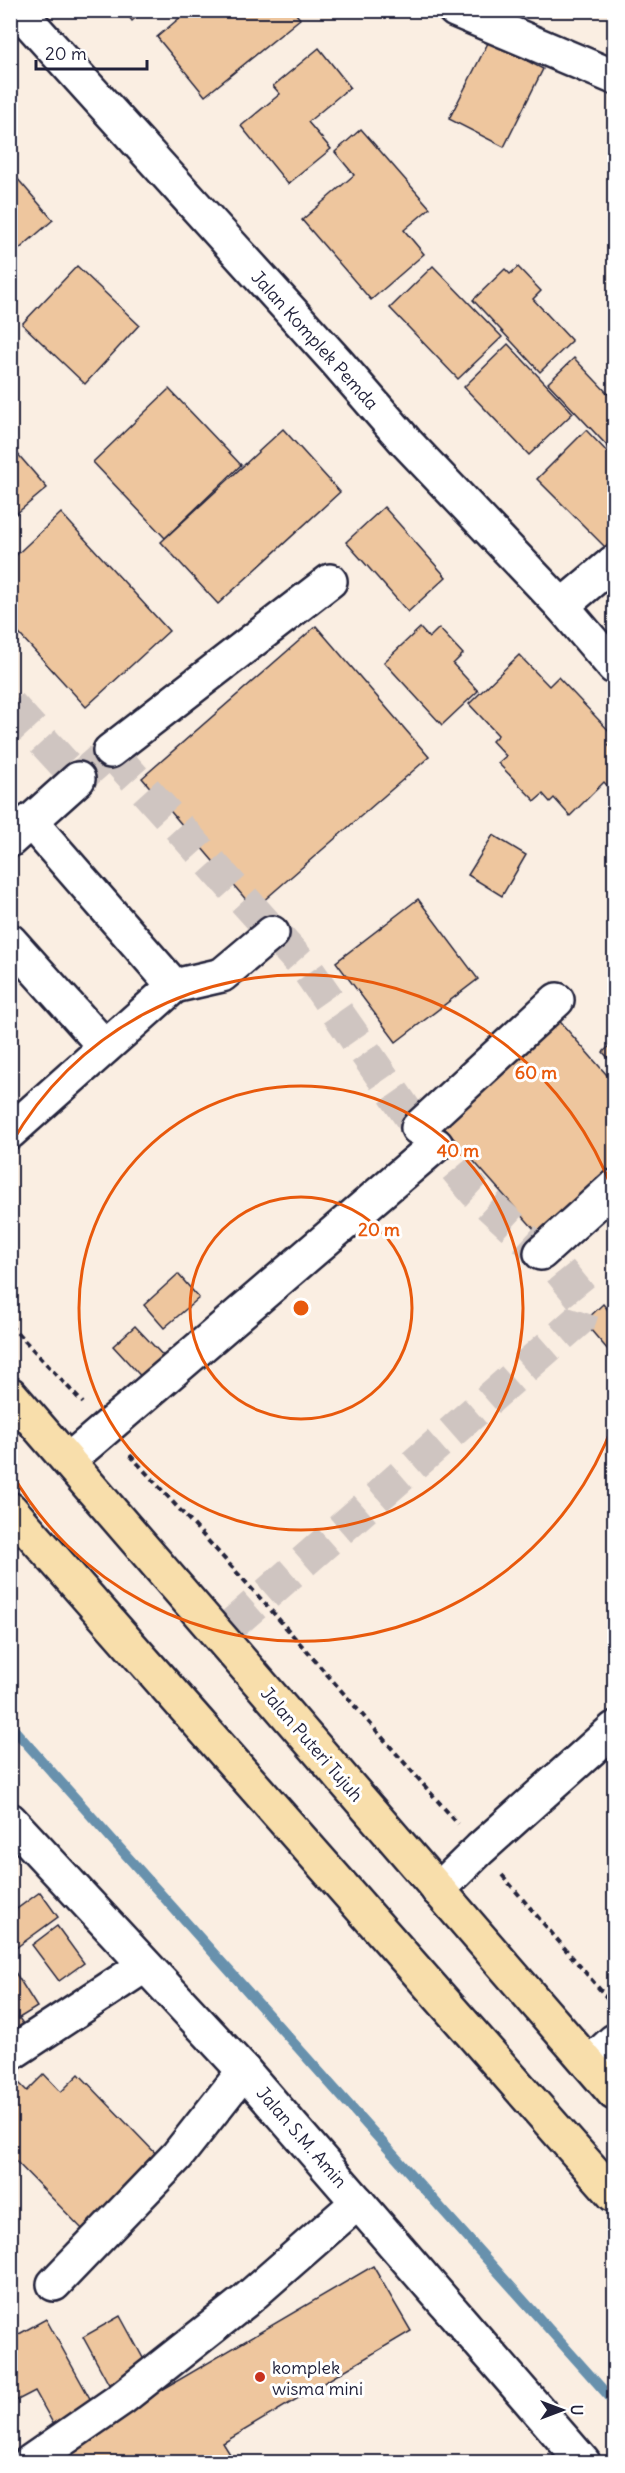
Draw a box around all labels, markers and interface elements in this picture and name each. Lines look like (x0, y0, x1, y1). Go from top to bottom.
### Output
scale bar (36, 33, 147, 71)
text: 20 m (45, 42, 87, 65)
street label: Jalan Komplek Pemda (247, 266, 383, 414)
text: 60 m (515, 1061, 557, 1084)
text: 40 m (437, 1139, 479, 1162)
text: 20 m (358, 1218, 400, 1241)
centre of rings (291, 1298, 311, 1318)
street label: Jalan Puteri Tujuh (256, 1682, 368, 1806)
street label: Jalan S.M. Amin (252, 2082, 352, 2192)
place label: komplek wisma mini (272, 2356, 363, 2400)
marker: komplek wisma mini (253, 2370, 267, 2384)
north arrow (532, 2380, 592, 2440)
text: U (567, 2405, 587, 2415)

